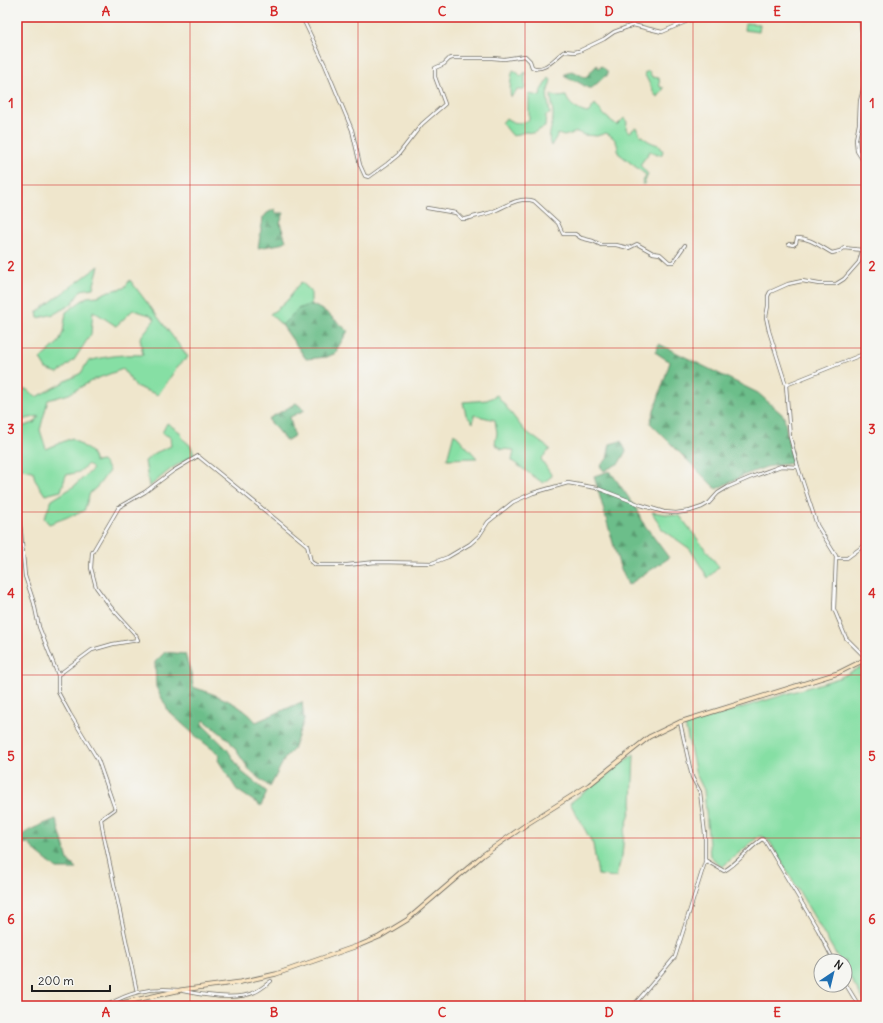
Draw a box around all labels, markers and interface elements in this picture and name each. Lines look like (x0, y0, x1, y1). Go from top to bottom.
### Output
text: A (102, 3, 111, 20)
text: B (270, 3, 279, 20)
text: C (438, 3, 447, 20)
text: D (604, 3, 614, 20)
text: E (773, 3, 781, 20)
text: 1 (8, 95, 14, 112)
text: 1 (869, 95, 875, 112)
text: 2 (7, 258, 15, 275)
text: 2 (868, 258, 876, 275)
text: 3 (7, 421, 15, 438)
text: 3 (868, 421, 876, 438)
text: 4 (7, 585, 15, 602)
text: 4 (868, 585, 876, 602)
text: 5 (7, 748, 15, 765)
text: 5 (868, 748, 876, 765)
text: 6 (7, 911, 15, 928)
text: 6 (868, 911, 876, 928)
north arrow (813, 953, 853, 993)
text: N (832, 957, 846, 973)
scale bar (32, 967, 110, 993)
text: 200 m (38, 973, 74, 988)
text: A (102, 1004, 111, 1021)
text: B (270, 1004, 279, 1021)
text: C (438, 1004, 447, 1021)
text: D (604, 1004, 614, 1021)
text: E (773, 1004, 781, 1021)

